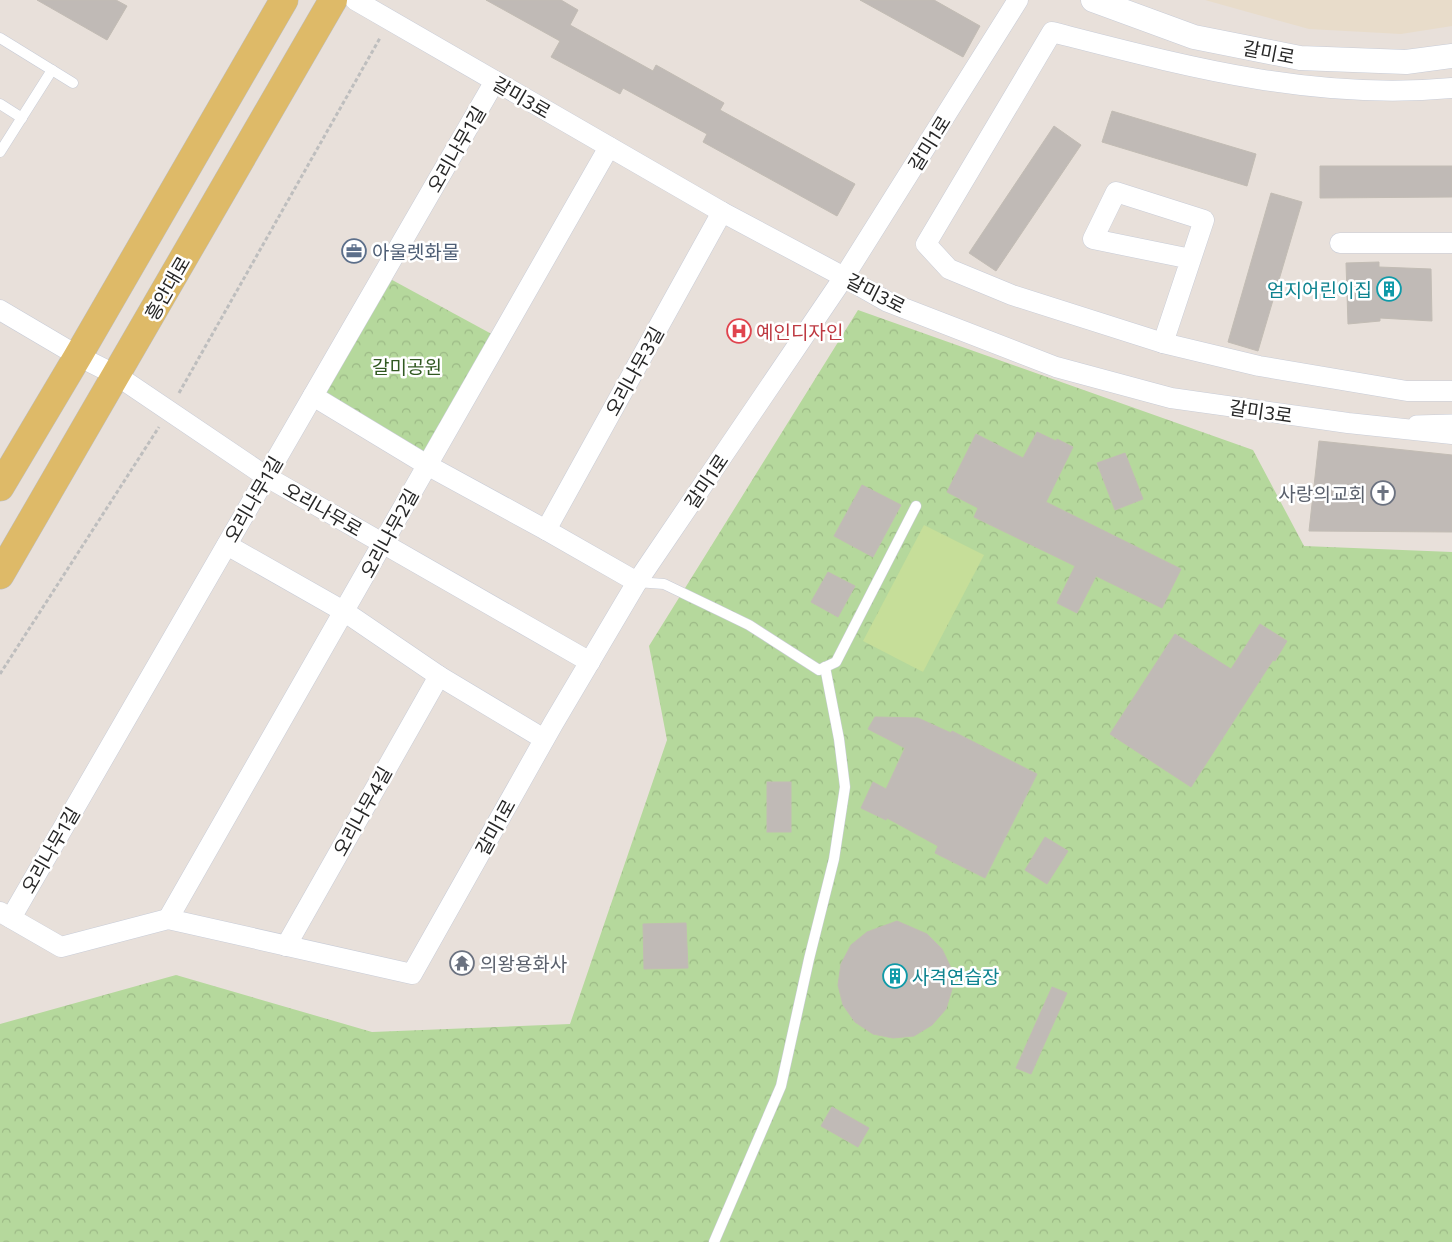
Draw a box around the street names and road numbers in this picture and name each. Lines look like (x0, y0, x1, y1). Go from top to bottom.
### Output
street label: 갈미로 (1241, 36, 1297, 68)
street label: 갈미3로 (489, 71, 555, 123)
street label: 오리나무1길 (422, 102, 490, 196)
street label: 갈미1로 (903, 111, 955, 175)
street label: 흥안대로 (140, 252, 194, 324)
street label: 갈미3로 (843, 268, 909, 318)
street label: 오리나무3길 (600, 322, 668, 420)
street label: 갈미3로 (1228, 395, 1294, 427)
street label: 갈미1로 (680, 449, 732, 513)
street label: 오리나무1길 (219, 452, 287, 546)
street label: 오리나무로 (279, 477, 367, 541)
street label: 오리나무2길 (355, 485, 423, 581)
street label: 오리나무4길 (328, 762, 396, 860)
street label: 갈미1로 (470, 795, 520, 859)
street label: 오리나무1길 (16, 803, 84, 897)

